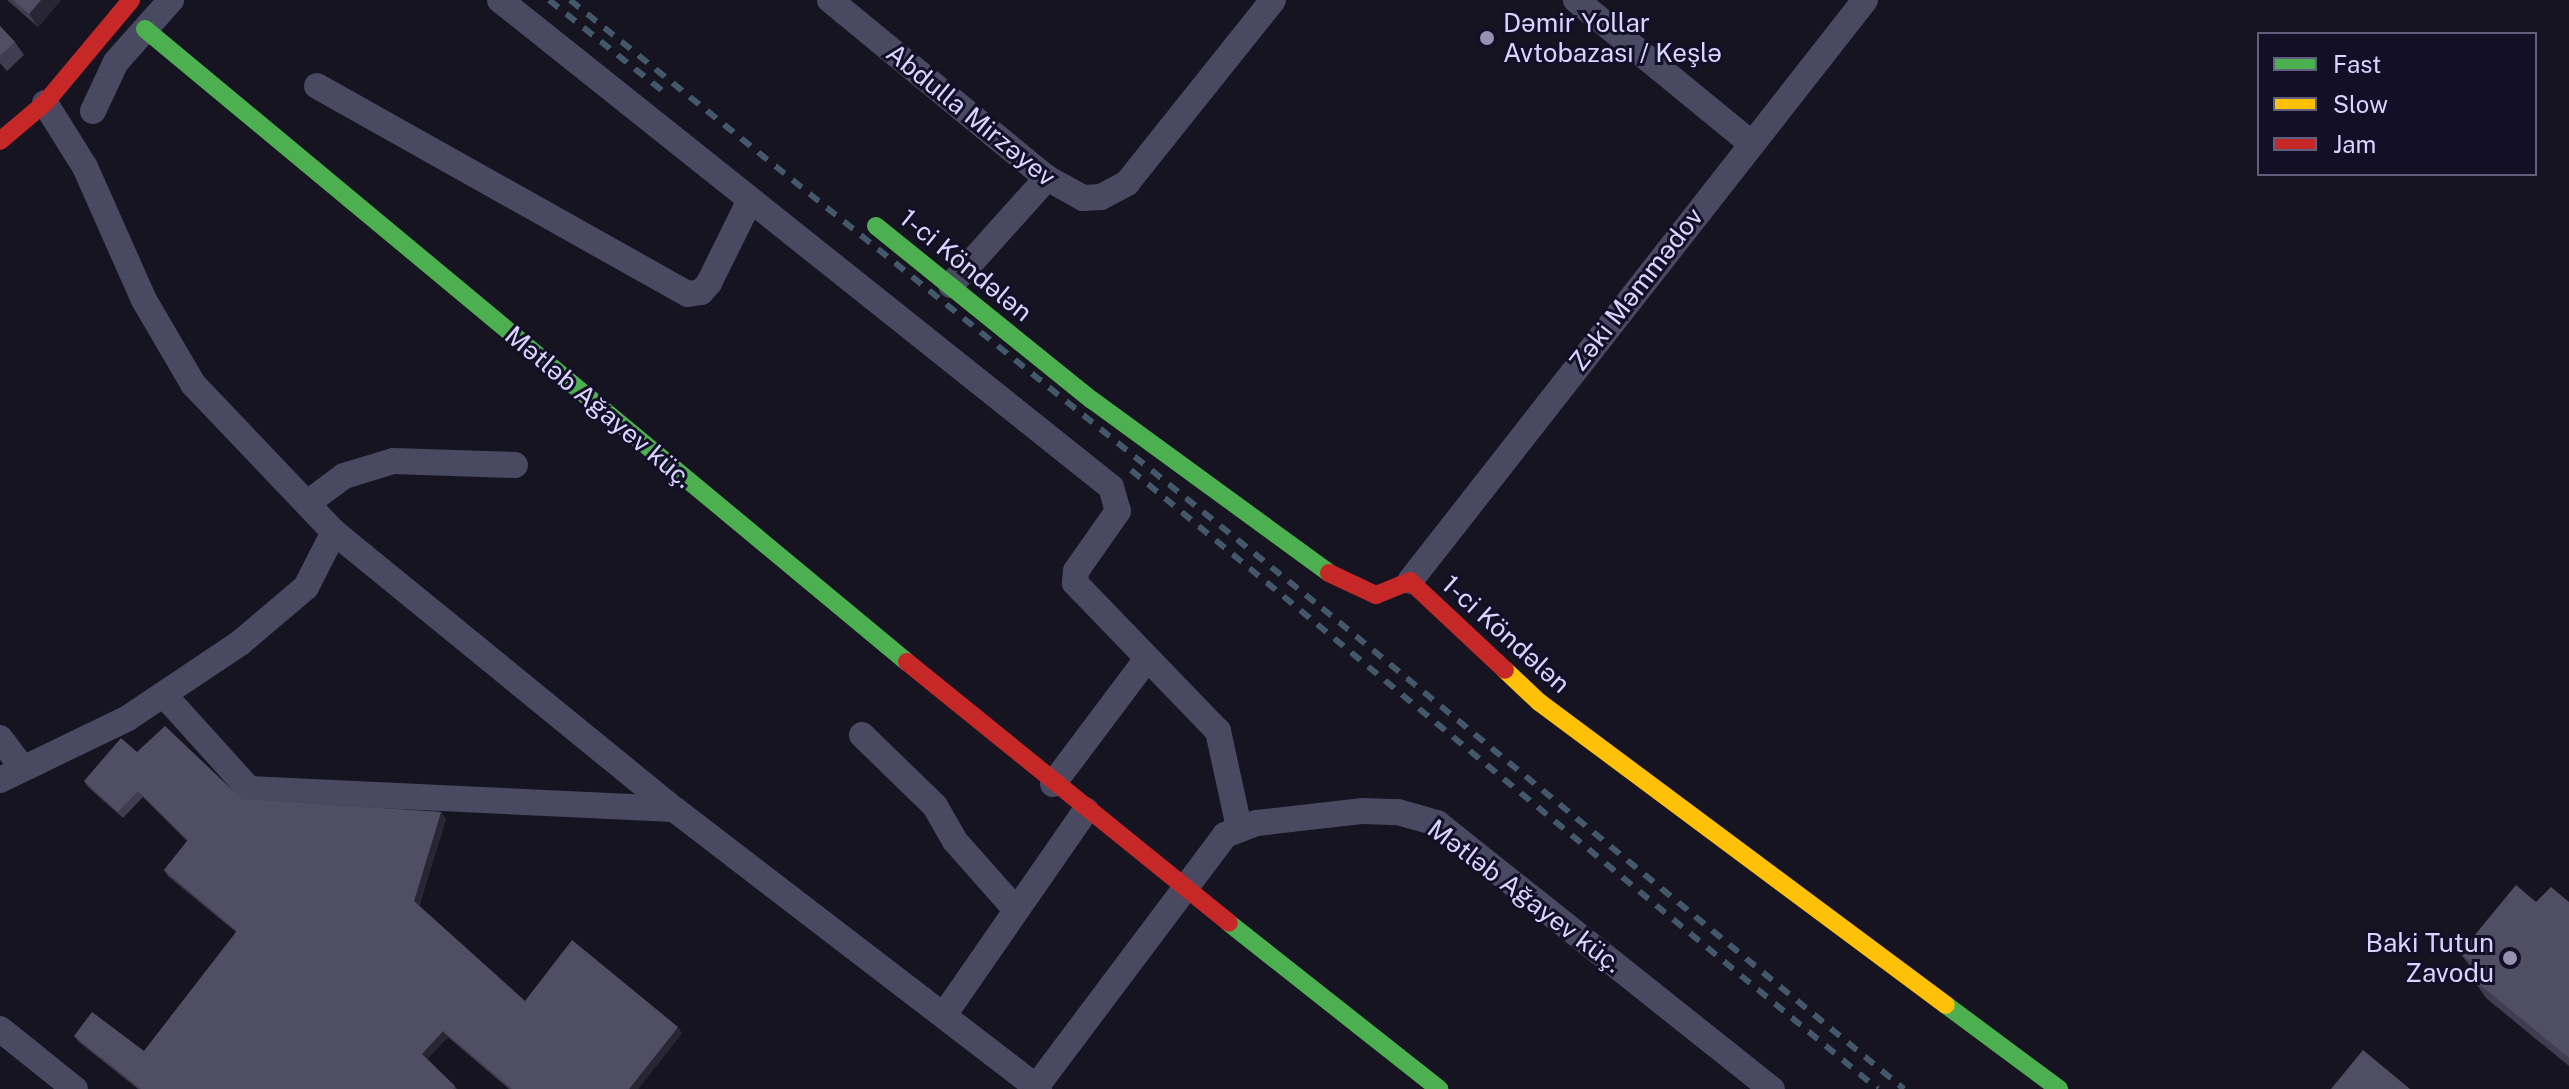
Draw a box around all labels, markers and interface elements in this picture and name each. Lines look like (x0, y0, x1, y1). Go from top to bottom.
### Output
place label: Dəmir Yollar Avtobazası / Keşlə (1503, 7, 1722, 68)
marker: Dəmir Yollar Avtobazası / Keşlə (1478, 29, 1496, 47)
legend (2257, 32, 2537, 176)
street label: Abdulla Mirzəyev (880, 37, 1062, 193)
text: Fast (2333, 50, 2381, 78)
text: Slow (2333, 90, 2388, 118)
text: Jam (2333, 130, 2376, 158)
street label: Zəki Məmmədov (1563, 201, 1709, 377)
street label: 1-ci Köndələn (894, 202, 1038, 328)
street label: Mətləb Ağayev küç. (499, 319, 699, 495)
street label: 1-ci Köndələn (1436, 568, 1576, 700)
street label: Mətləb Ağayev küç. (1422, 813, 1628, 979)
place label: Baki Tutun Zavodu (2366, 927, 2494, 988)
marker: Baki Tutun Zavodu (2501, 949, 2519, 967)

